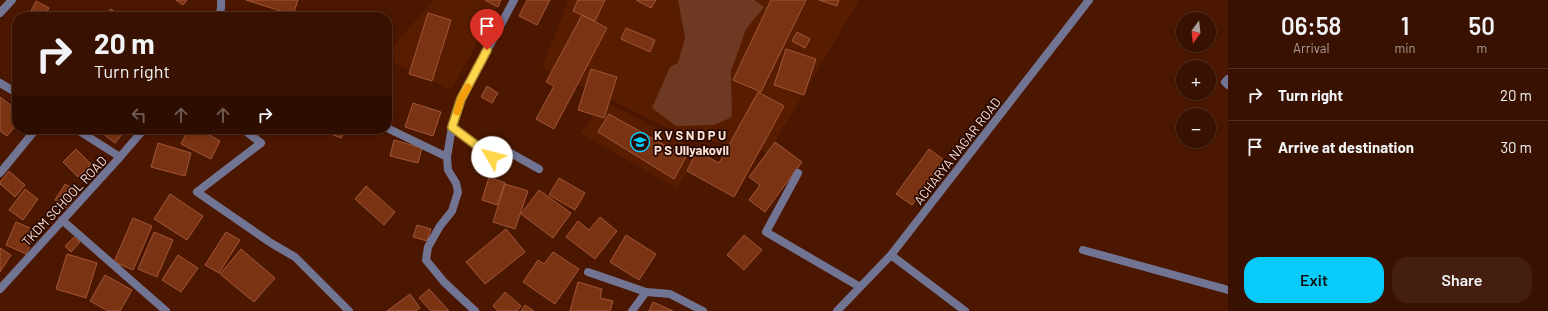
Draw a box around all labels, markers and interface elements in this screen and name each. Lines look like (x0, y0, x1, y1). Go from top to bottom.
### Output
pin (470, 9, 504, 50)
text: 06:58 (1281, 11, 1341, 40)
text: 1 (1401, 11, 1409, 40)
text: 50 (1469, 11, 1495, 40)
north arrow (1176, 12, 1216, 52)
map controls (1176, 12, 1216, 148)
icon: arrive (476, 15, 498, 37)
text: 20 m (94, 26, 155, 60)
icon: right (28, 28, 80, 80)
text: Arrival (1293, 40, 1329, 56)
text: min (1394, 40, 1416, 56)
text: m (1476, 40, 1487, 56)
text: Turn right (94, 60, 170, 82)
button: + (1176, 60, 1216, 100)
icon: right (1244, 84, 1266, 106)
text: Turn right (1278, 86, 1343, 104)
text: 20 m (1500, 86, 1532, 104)
street label: ACHARYA NAGAR ROAD (910, 94, 1004, 208)
icon: left (128, 104, 150, 126)
icon: ahead (170, 104, 192, 126)
icon: ahead (212, 104, 234, 126)
icon: right (254, 104, 276, 126)
button: − (1176, 108, 1216, 148)
place label: K V S N D P U P S Uliyakovil (654, 127, 729, 158)
school or university icon: K V S N D P U P S Uliyakovil (629, 131, 651, 153)
position arrow (471, 136, 513, 178)
icon: arrive (1244, 136, 1266, 158)
text: Arrive at destination (1278, 138, 1414, 156)
text: 30 m (1500, 138, 1532, 156)
street label: TKDM SCHOOL ROAD (18, 153, 110, 249)
button: Exit (1244, 257, 1384, 303)
button: Share (1392, 257, 1532, 303)

